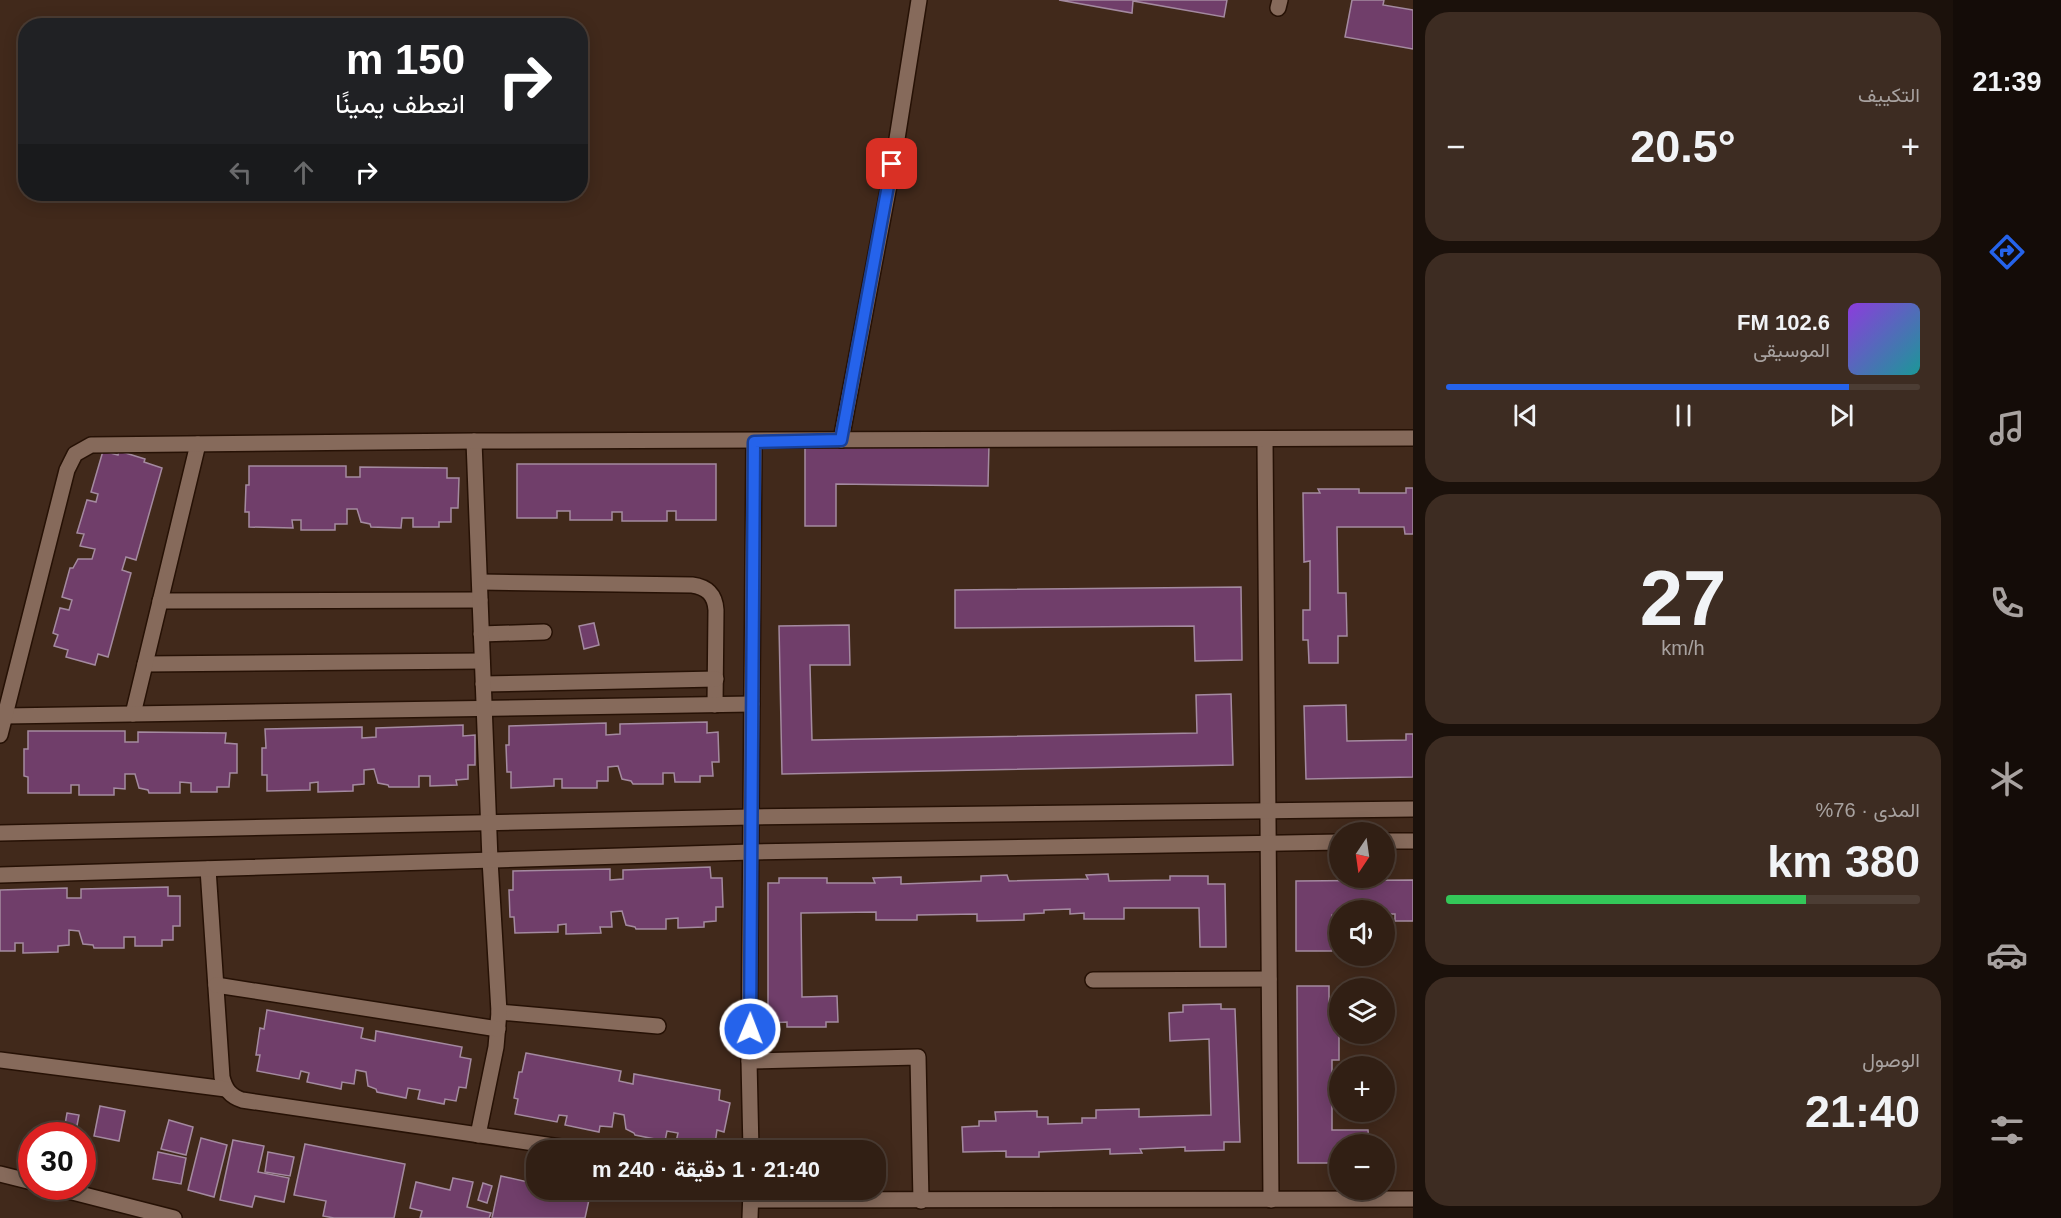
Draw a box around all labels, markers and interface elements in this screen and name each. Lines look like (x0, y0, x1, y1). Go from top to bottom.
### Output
text: 150 m (346, 36, 465, 83)
icon: right (486, 42, 564, 120)
text: 21:39 (1972, 67, 2042, 97)
text: التكييف (1858, 84, 1920, 106)
text: انعطف يمينًا (335, 89, 465, 119)
text: 20.5° (1630, 121, 1736, 172)
text: − (1446, 128, 1465, 165)
text: + (1901, 128, 1920, 165)
pin (866, 138, 917, 189)
icon: arrive (875, 147, 908, 180)
icon: left (224, 156, 257, 189)
icon: ahead (287, 156, 320, 189)
icon: right (350, 156, 383, 189)
icon: directions (1986, 231, 2028, 273)
text: 102.6 FM (1737, 310, 1830, 335)
text: الموسيقى (1753, 339, 1830, 361)
icon: previous (1509, 399, 1542, 432)
icon: pause (1667, 399, 1700, 432)
icon: next (1825, 399, 1858, 432)
icon: music (1986, 407, 2028, 449)
text: 27 (1640, 554, 1726, 642)
icon: phone (1986, 582, 2028, 624)
text: km/h (1661, 637, 1705, 659)
icon: climate (1986, 758, 2028, 800)
text: المدى · 76% (1816, 799, 1920, 821)
north arrow (1329, 822, 1395, 888)
map controls (1329, 822, 1395, 1200)
text: 380 km (1767, 836, 1920, 887)
button: sound (1329, 900, 1395, 966)
icon: car (1986, 934, 2028, 976)
button: layers (1329, 978, 1395, 1044)
position arrow (718, 997, 782, 1061)
text: الوصول (1862, 1049, 1920, 1071)
button: + (1329, 1056, 1395, 1122)
text: 21:40 (1805, 1086, 1920, 1137)
icon: filters (1986, 1109, 2028, 1151)
speed limit sign: 30 (18, 1122, 96, 1200)
button: − (1329, 1134, 1395, 1200)
text: 21:40 · 1 دقيقة · 240 m (592, 1157, 820, 1182)

